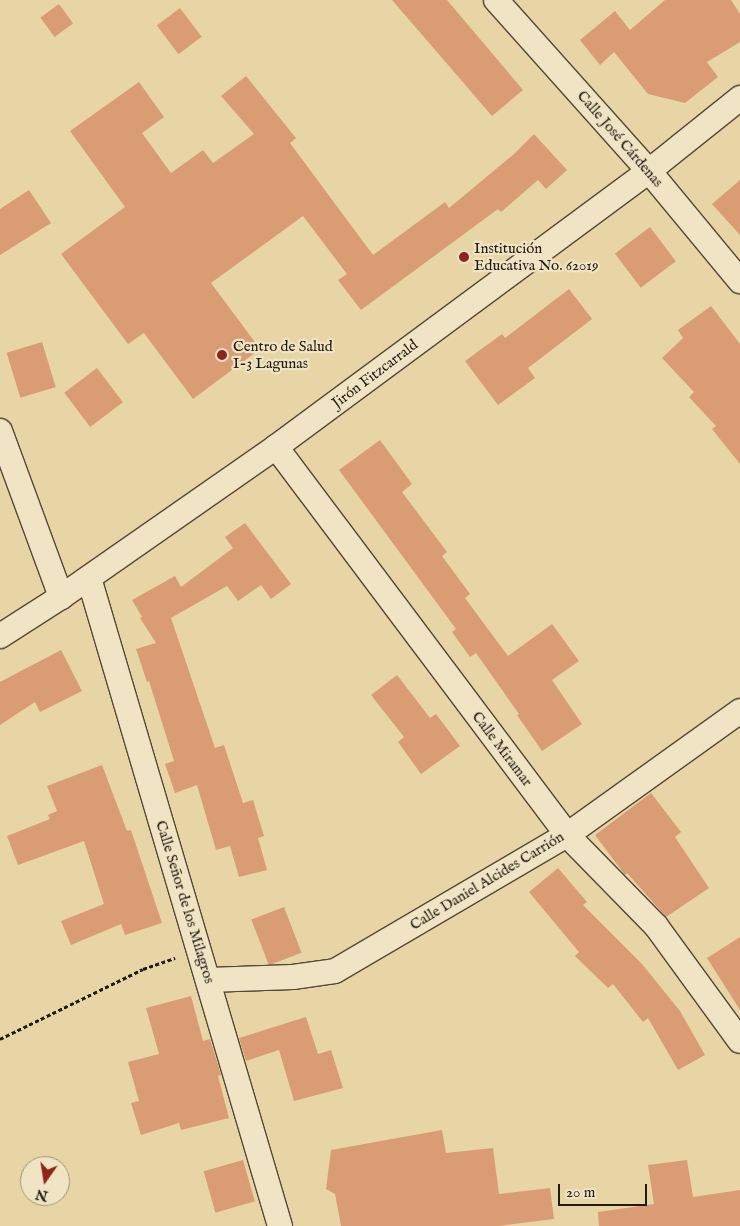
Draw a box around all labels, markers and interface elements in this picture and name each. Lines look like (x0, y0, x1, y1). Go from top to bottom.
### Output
street label: Calle José Cárdenas (573, 87, 667, 191)
place label: Institución Educativa No. 62019 (474, 239, 598, 274)
marker: Institución Educativa No. 62019 (458, 251, 470, 263)
street label: Jirón Fitzcarrald (329, 336, 421, 412)
place label: Centro de Salud I-3 Lagunas (233, 337, 333, 372)
marker: Centro de Salud I-3 Lagunas (215, 348, 229, 362)
street label: Calle Miramar (468, 708, 536, 790)
street label: Calle Señor de los Milagros (152, 818, 218, 986)
street label: Calle Daniel Alcides Carrión (407, 828, 567, 934)
north arrow (20, 1156, 70, 1206)
scale bar (560, 1174, 649, 1206)
text: 20 m (566, 1183, 595, 1202)
text: N (34, 1185, 50, 1205)

